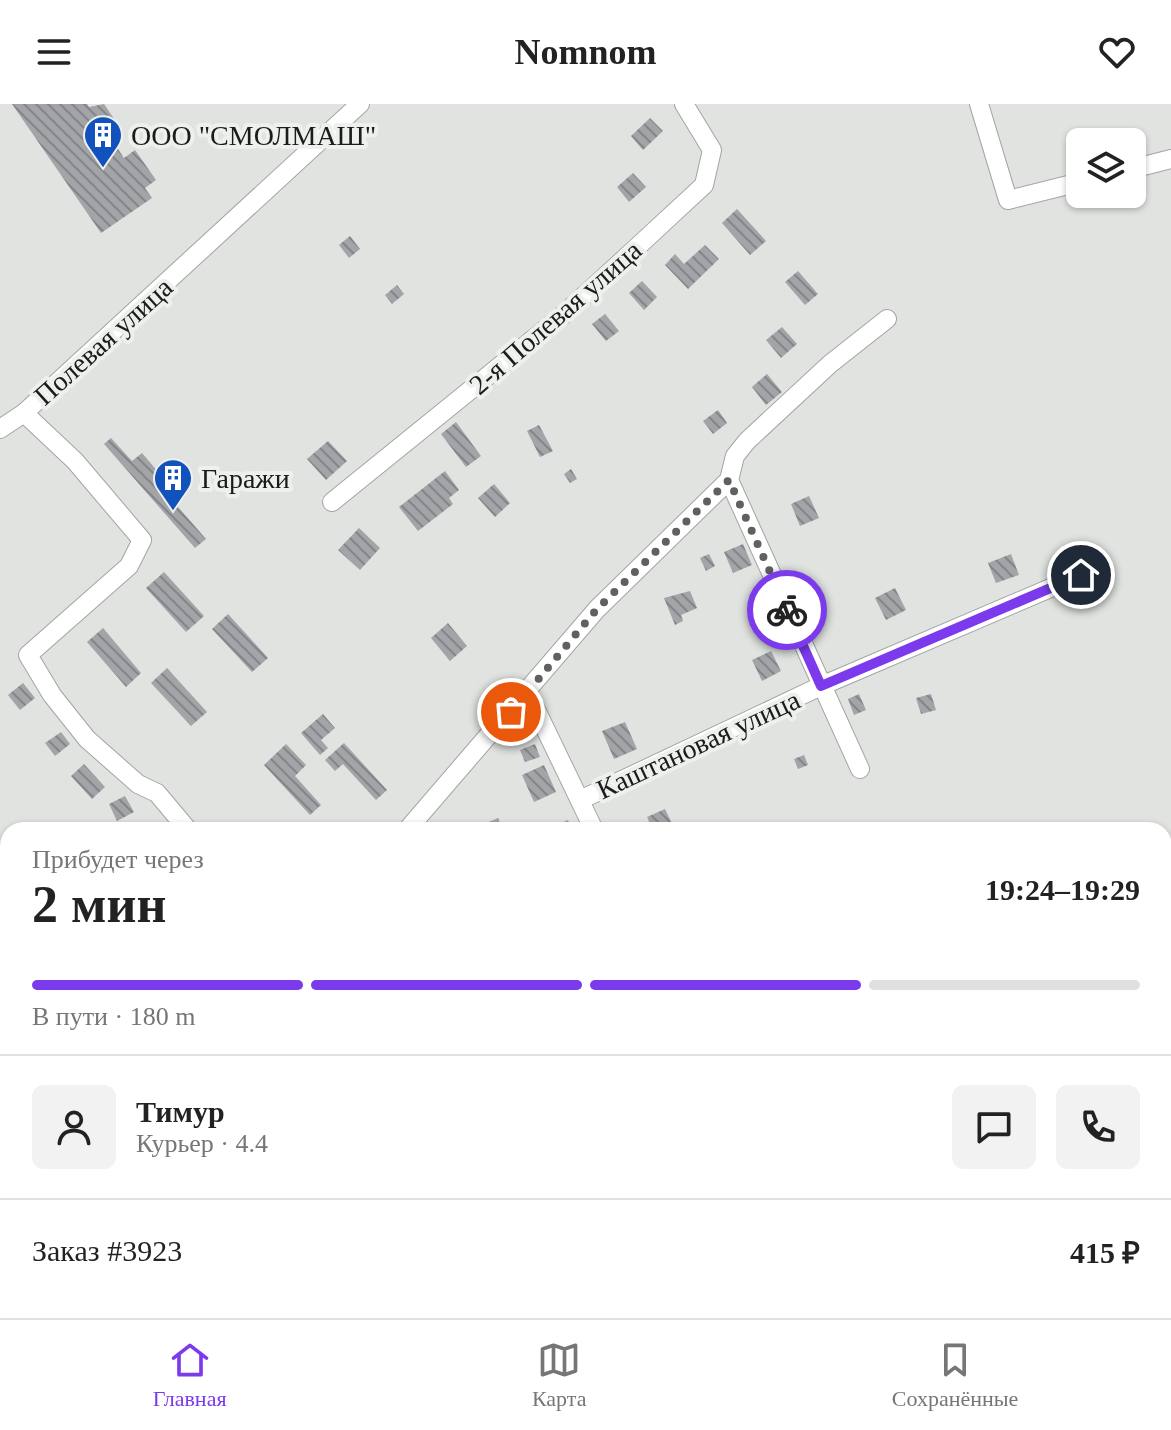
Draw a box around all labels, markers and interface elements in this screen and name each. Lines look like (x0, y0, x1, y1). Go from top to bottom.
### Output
icon: menu (32, 30, 76, 74)
icon: heart (1095, 30, 1139, 74)
text: Nomnom (515, 32, 657, 72)
building icon: ООО "СМОЛМАШ" (82, 114, 124, 169)
place label: ООО "СМОЛМАШ" (131, 120, 376, 151)
map controls (1066, 128, 1146, 208)
button: layers (1066, 128, 1146, 208)
street label: 2-я Полевая улица (463, 234, 648, 401)
street label: Полевая улица (28, 271, 179, 411)
building icon: Гаражи (152, 457, 194, 512)
place label: Гаражи (201, 463, 290, 494)
pin (1047, 541, 1115, 609)
icon: home (1059, 553, 1103, 597)
courier (747, 570, 827, 650)
icon: bike (765, 588, 809, 632)
pin (477, 678, 545, 746)
street label: Каштановая улица (592, 684, 805, 805)
icon: bag (489, 690, 533, 734)
text: Прибудет через (32, 845, 204, 874)
text: 19:24–19:29 (985, 873, 1140, 906)
text: 2 мин (32, 876, 166, 933)
text: В пути · 180 m (32, 1002, 195, 1031)
button: person (32, 1085, 116, 1169)
button: chat (952, 1085, 1036, 1169)
button: phone (1056, 1085, 1140, 1169)
text: Тимур (136, 1095, 225, 1128)
text: Курьер · 4.4 (136, 1129, 268, 1158)
text: Заказ #3923 (32, 1234, 182, 1267)
text: 415 ₽ (1070, 1236, 1140, 1269)
tab: Главная (153, 1338, 227, 1412)
tab: Карта (532, 1338, 586, 1412)
tab: Сохранённые (892, 1338, 1018, 1412)

